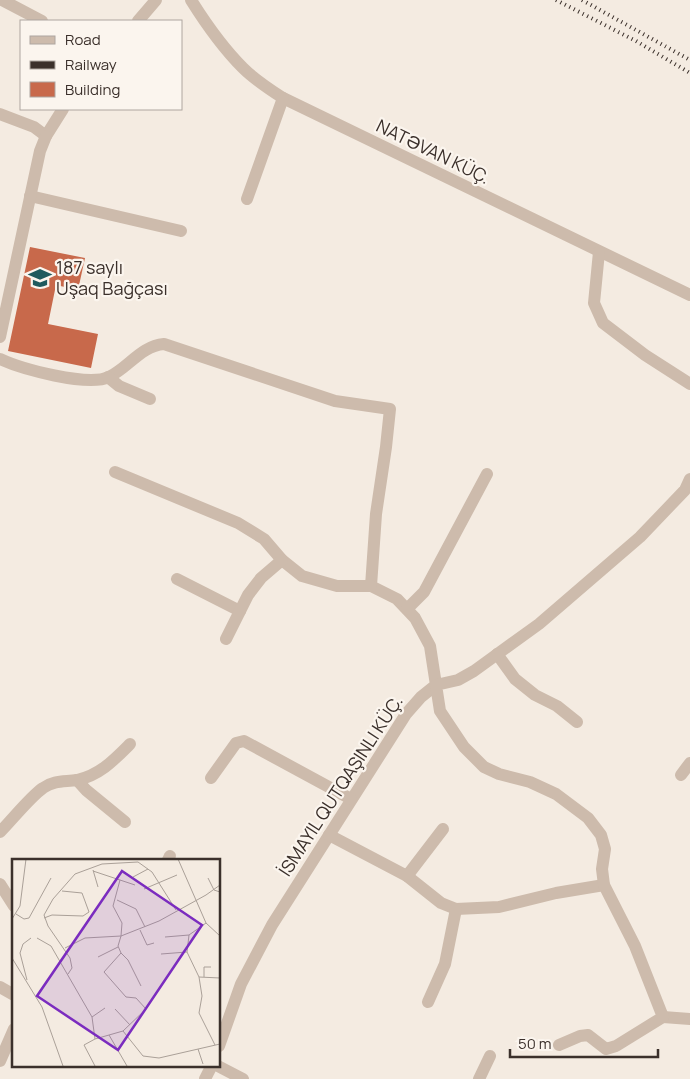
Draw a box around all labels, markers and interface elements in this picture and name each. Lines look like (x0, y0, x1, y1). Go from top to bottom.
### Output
legend (20, 20, 182, 110)
text: Road (65, 29, 101, 50)
text: Railway (65, 54, 117, 75)
text: Building (65, 79, 120, 100)
street label: NATƏVAN KÜÇ. (373, 113, 494, 189)
place label: 187 saylı Uşaq Bağçası (56, 255, 168, 300)
school or university icon: 187 saylı Uşaq Bağçası (27, 265, 53, 291)
street label: İSMAYIL QUTQAŞINLI KÜÇ. (273, 690, 408, 881)
inset map (12, 859, 220, 1066)
scale bar (510, 1026, 658, 1058)
text: 50 m (518, 1033, 552, 1054)

